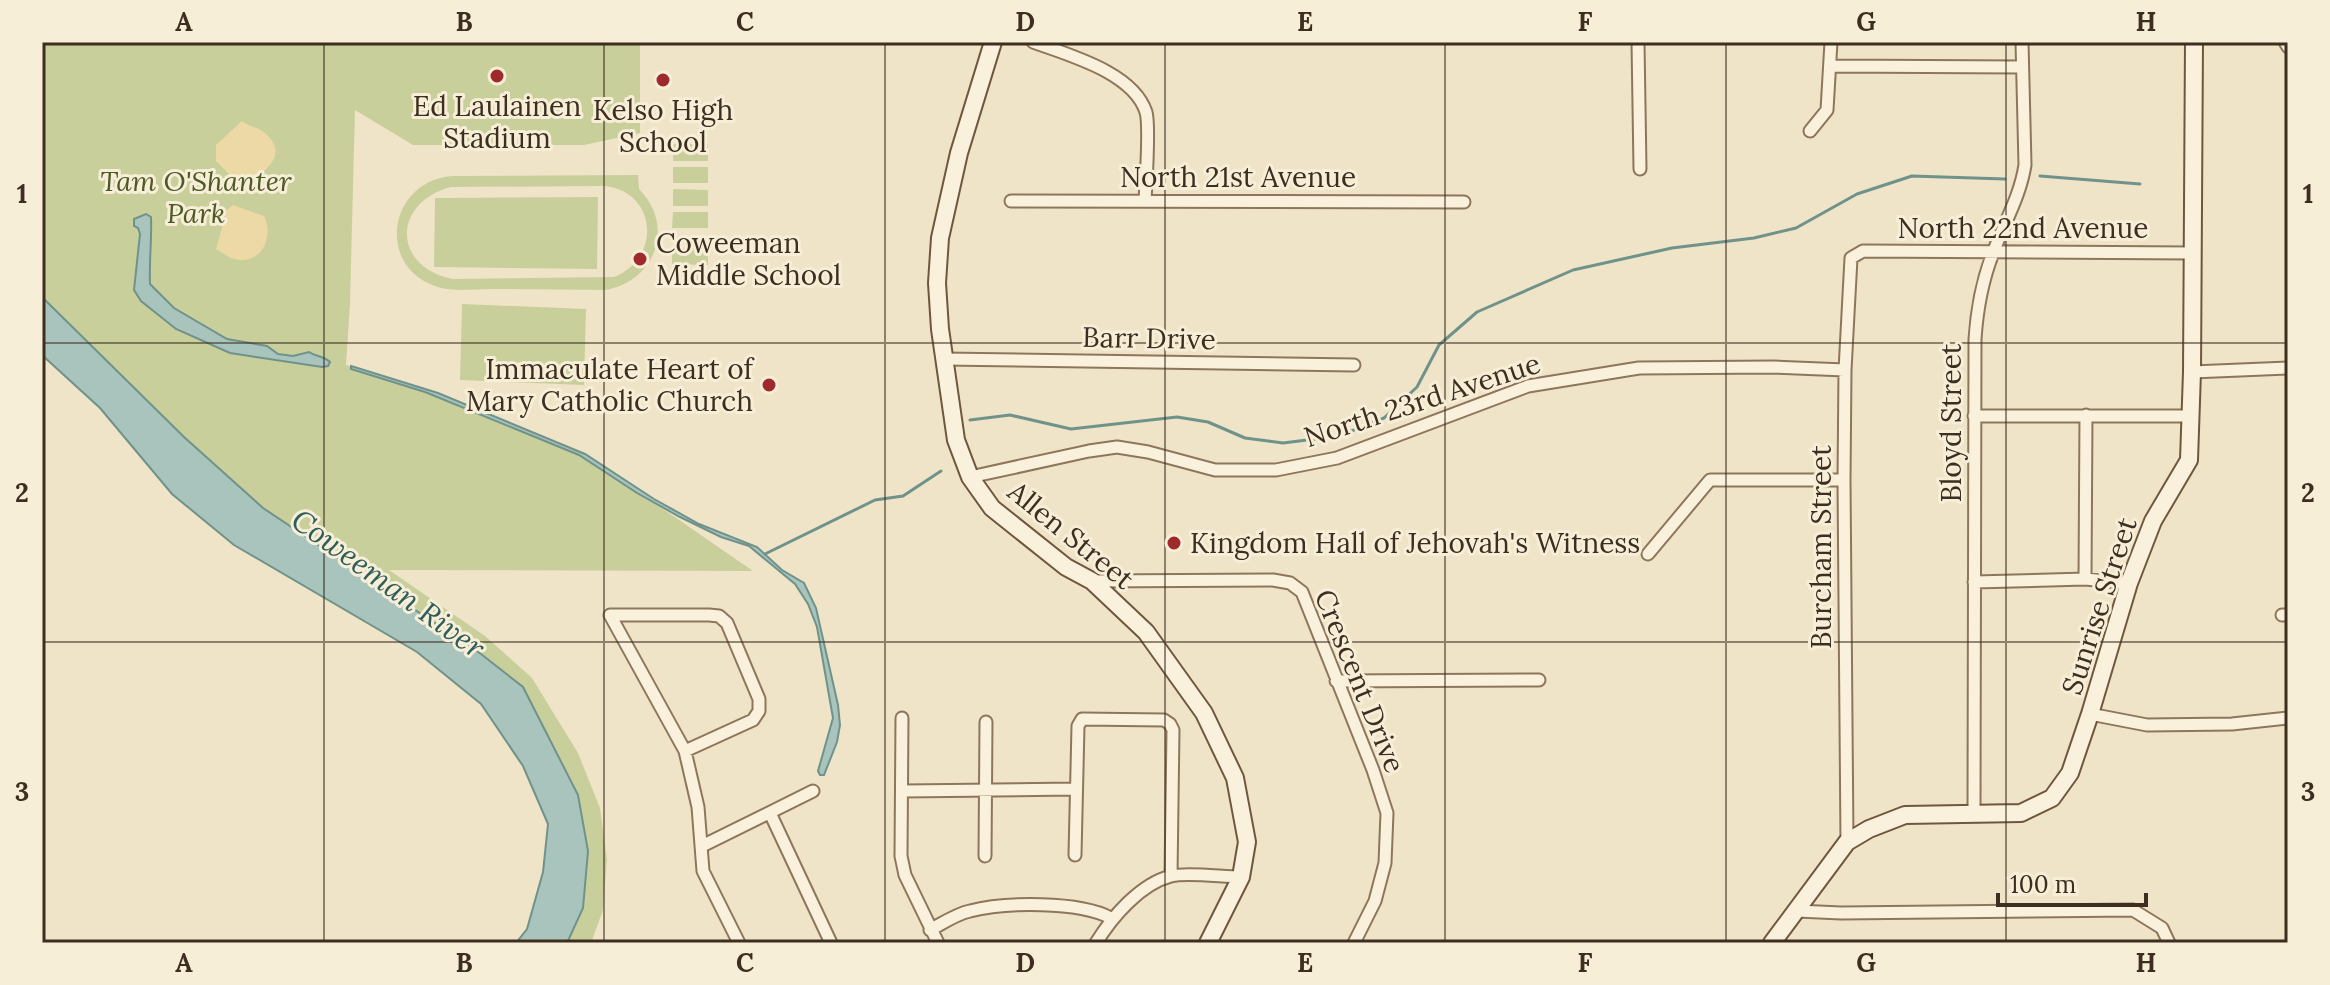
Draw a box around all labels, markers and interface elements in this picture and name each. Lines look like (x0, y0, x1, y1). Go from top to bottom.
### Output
text: A (175, 5, 193, 38)
text: B (455, 5, 473, 38)
text: C (736, 5, 754, 38)
text: D (1015, 5, 1035, 38)
text: E (1297, 5, 1313, 38)
text: F (1578, 5, 1593, 38)
text: G (1856, 5, 1876, 38)
text: H (2136, 5, 2156, 38)
marker: Ed Laulainen Stadium (488, 67, 506, 85)
marker: Kelso High School (654, 71, 672, 89)
place label: Ed Laulainen Stadium (413, 88, 581, 156)
place label: Kelso High School (593, 92, 733, 160)
street label: North 21st Avenue (1120, 159, 1356, 195)
park label: Tam O'Shanter Park (100, 163, 292, 231)
text: 1 (17, 177, 27, 210)
text: 1 (2303, 177, 2313, 210)
street label: North 22nd Avenue (1898, 210, 2148, 246)
place label: Coweeman Middle School (656, 225, 841, 293)
marker: Coweeman Middle School (631, 250, 649, 268)
street label: Barr Drive (1082, 319, 1216, 357)
street label: Bloyd Street (1933, 343, 1969, 502)
street label: North 23rd Avenue (1299, 345, 1545, 455)
place label: Immaculate Heart of Mary Catholic Church (466, 351, 756, 419)
marker: Immaculate Heart of Mary Catholic Church (760, 376, 778, 394)
street label: Burcham Street (1803, 445, 1839, 649)
street label: Allen Street (1000, 473, 1141, 597)
text: 2 (15, 476, 29, 509)
text: 2 (2301, 476, 2315, 509)
water label: Coweeman River (284, 500, 493, 666)
street label: Sunrise Street (2053, 513, 2145, 699)
place label: Kingdom Hall of Jehovah's Witness (1190, 525, 1640, 561)
marker: Kingdom Hall of Jehovah's Witness (1165, 534, 1183, 552)
street label: Crescent Drive (1307, 584, 1413, 778)
text: 3 (15, 775, 29, 808)
text: 3 (2301, 775, 2315, 808)
scale bar (1998, 857, 2146, 907)
text: 100 m (2010, 869, 2076, 900)
text: A (175, 946, 193, 979)
text: B (455, 946, 473, 979)
text: C (736, 946, 754, 979)
text: D (1015, 946, 1035, 979)
text: E (1297, 946, 1313, 979)
text: F (1578, 946, 1593, 979)
text: G (1856, 946, 1876, 979)
text: H (2136, 946, 2156, 979)

